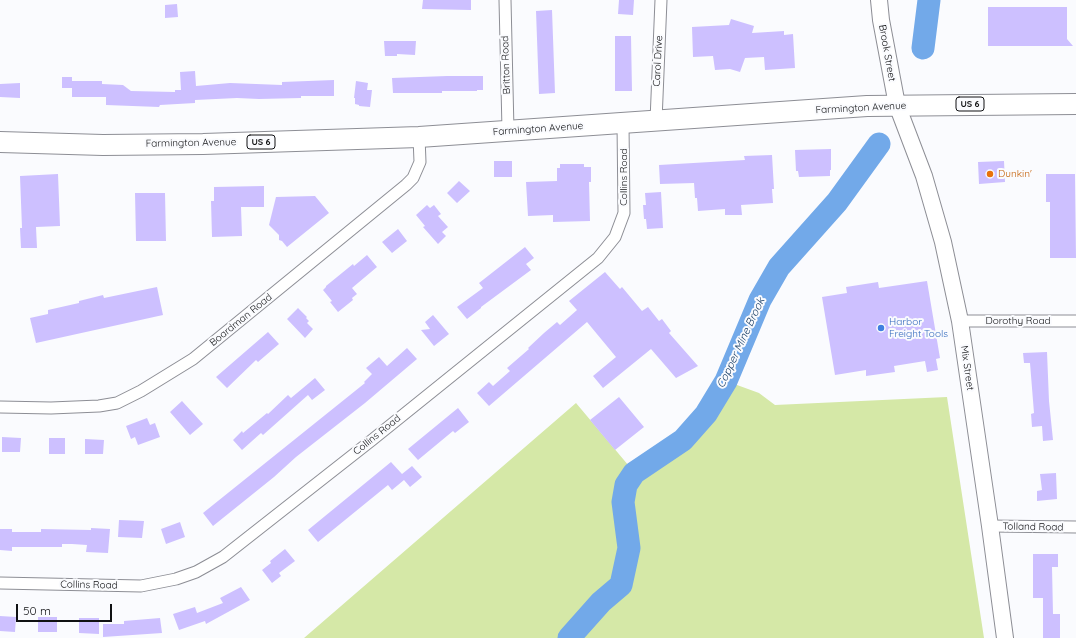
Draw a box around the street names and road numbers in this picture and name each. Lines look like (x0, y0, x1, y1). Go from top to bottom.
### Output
street label: Brook Street (876, 24, 898, 82)
street label: Carol Drive (651, 35, 665, 87)
street label: Britton Road (499, 36, 513, 94)
road number: US 6 (956, 97, 984, 111)
street label: Farmington Avenue (815, 100, 907, 116)
street label: Farmington Avenue (492, 120, 584, 138)
road number: US 6 (247, 135, 275, 149)
street label: Farmington Avenue (146, 136, 236, 150)
street label: Collins Road (618, 148, 630, 206)
street label: Boardman Road (207, 291, 275, 349)
street label: Dorothy Road (985, 315, 1051, 327)
street label: Mix Street (958, 345, 976, 391)
street label: Collins Road (351, 412, 403, 458)
street label: Tolland Road (1002, 520, 1064, 534)
street label: Collins Road (60, 579, 118, 591)

